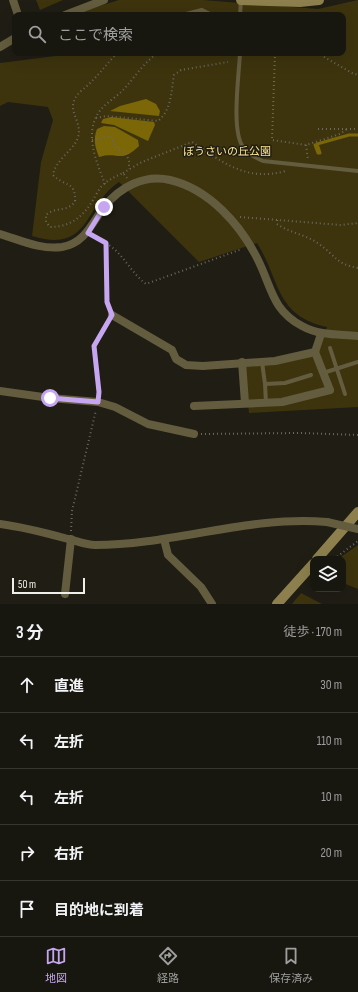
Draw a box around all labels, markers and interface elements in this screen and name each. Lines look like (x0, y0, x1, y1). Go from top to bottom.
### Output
search box (12, 12, 346, 56)
icon: search (26, 23, 48, 45)
text: ここで検索 (58, 26, 133, 45)
park label: ぼうさいの丘公園 (183, 145, 271, 158)
route end (95, 198, 113, 216)
route start (41, 389, 59, 407)
map controls (310, 556, 346, 592)
button: layers (310, 556, 346, 592)
scale bar (12, 576, 85, 595)
text: 50 m (18, 578, 36, 591)
text: 3 分 (16, 623, 43, 643)
text: 徒歩 · 170 m (283, 624, 342, 640)
icon: ahead (16, 674, 38, 696)
text: 直進 (54, 677, 84, 696)
text: 30 m (320, 677, 342, 693)
icon: left (16, 730, 38, 752)
text: 左折 (54, 733, 84, 752)
text: 110 m (317, 733, 342, 749)
icon: left (16, 786, 38, 808)
text: 左折 (54, 789, 84, 808)
text: 10 m (321, 789, 342, 805)
icon: right (16, 842, 38, 864)
text: 右折 (54, 845, 84, 864)
text: 20 m (320, 845, 342, 861)
icon: arrive (16, 898, 38, 920)
text: 目的地に到着 (54, 901, 144, 920)
tab: 地図 (45, 945, 67, 985)
tab: 経路 (157, 945, 179, 985)
tab: 保存済み (269, 945, 313, 985)

